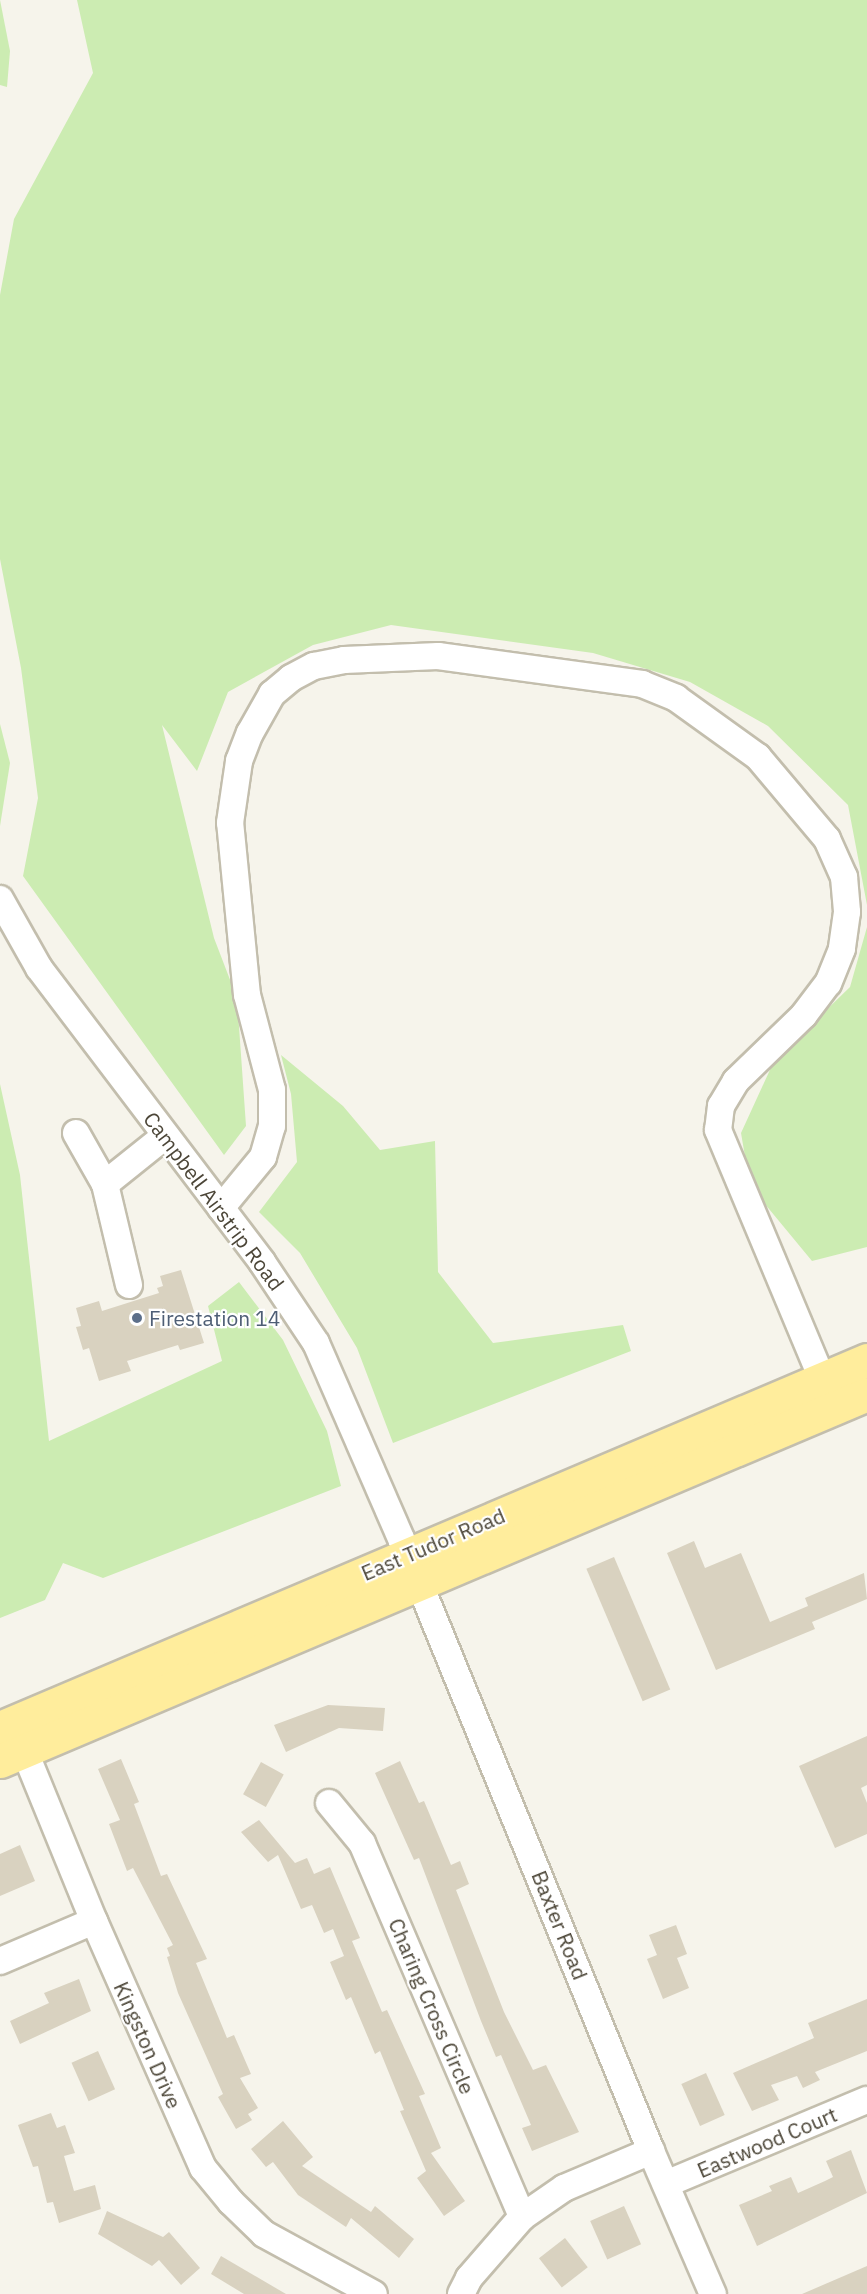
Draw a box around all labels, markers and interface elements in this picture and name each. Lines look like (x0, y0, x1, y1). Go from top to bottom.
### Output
street label: Campbell Airstrip Road (139, 1107, 289, 1295)
place label: Firestation 14 (149, 1305, 280, 1331)
marker: Firestation 14 (130, 1311, 144, 1325)
street label: East Tudor Road (357, 1502, 509, 1586)
street label: Baxter Road (527, 1867, 593, 1983)
street label: Charing Cross Circle (384, 1914, 480, 2098)
street label: Kingston Drive (109, 1978, 187, 2112)
street label: Eastwood Court (693, 2101, 841, 2183)

